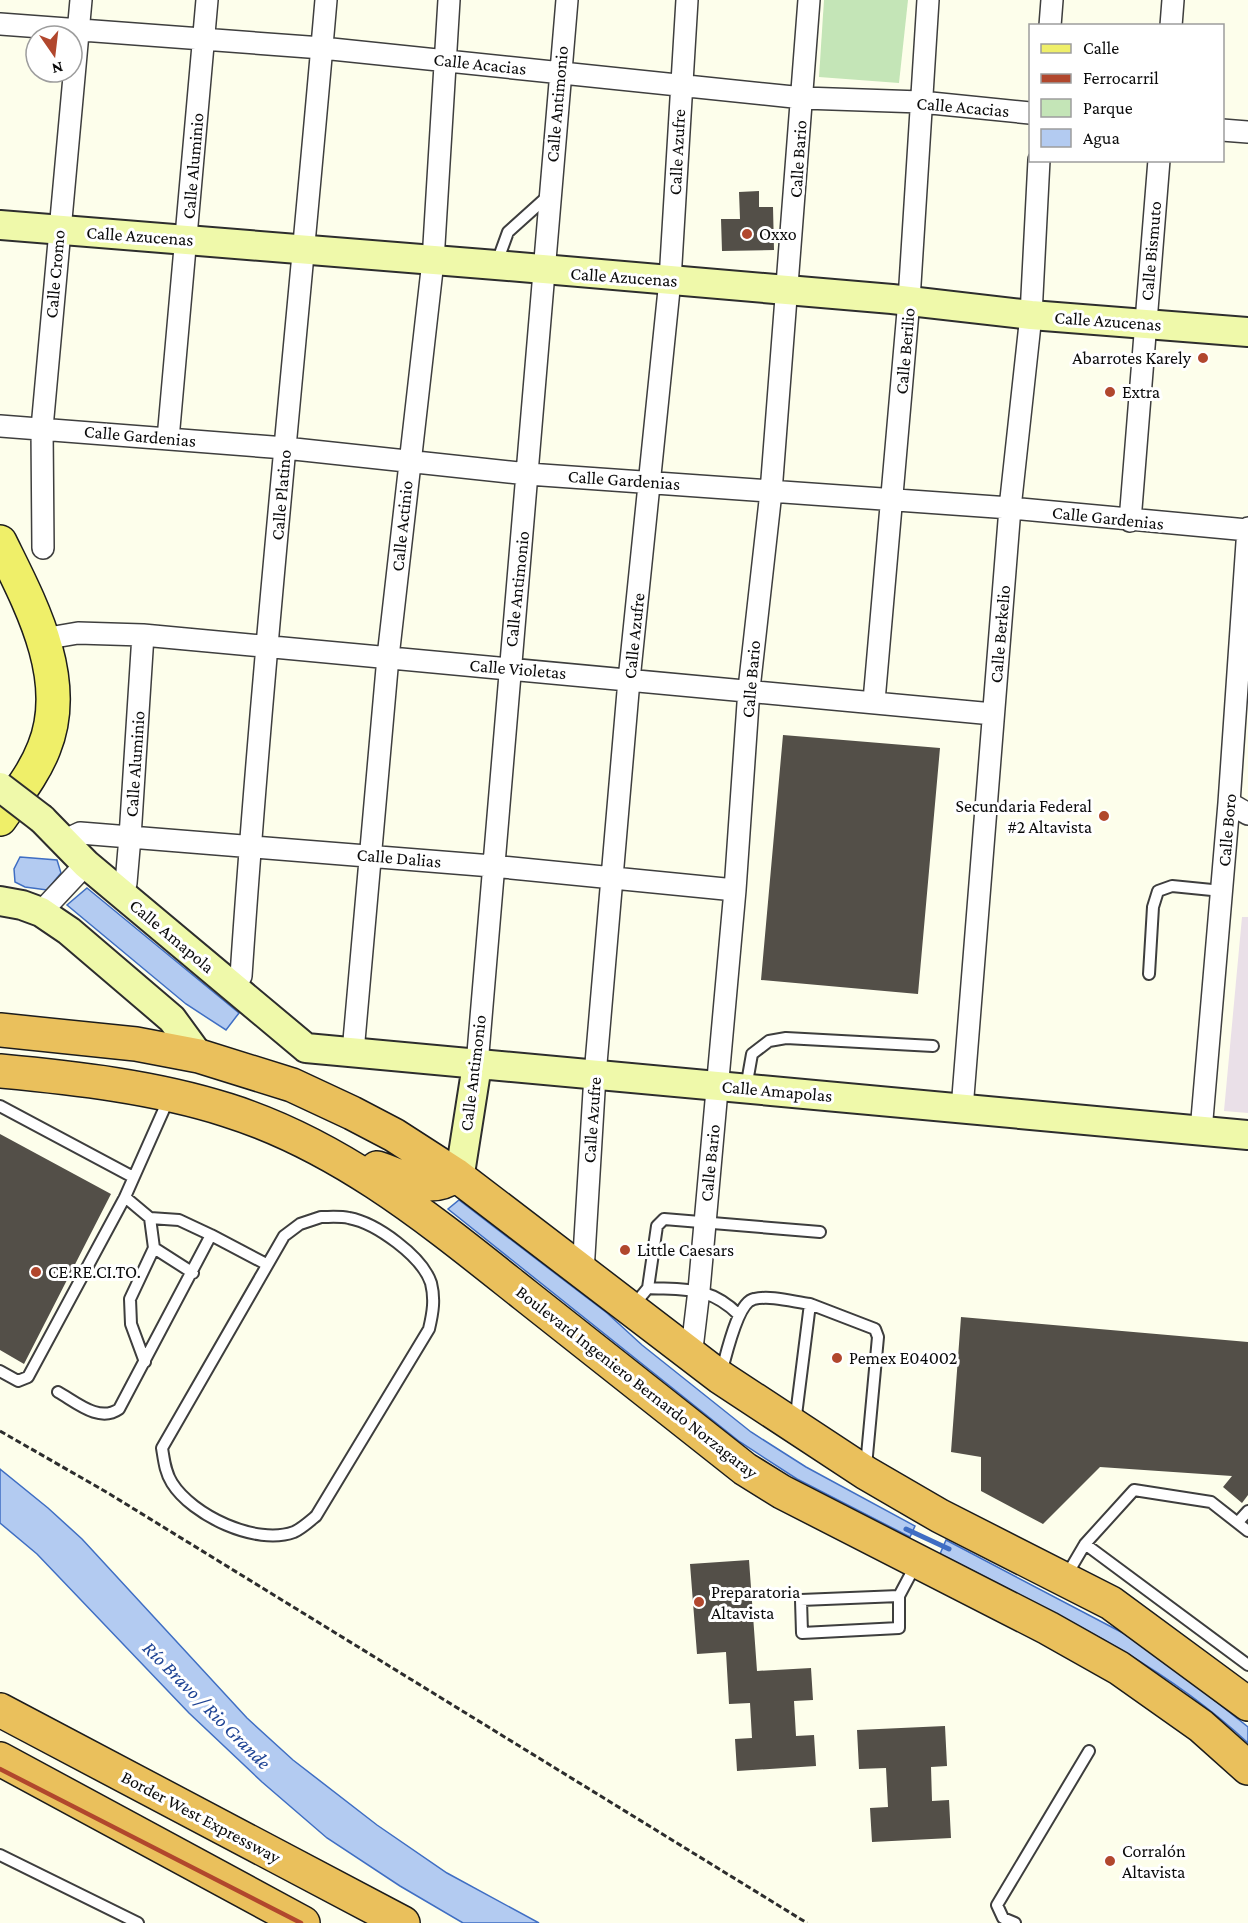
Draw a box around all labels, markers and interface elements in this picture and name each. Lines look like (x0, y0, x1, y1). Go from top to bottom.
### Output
north arrow (24, 24, 84, 84)
legend (1029, 24, 1224, 162)
text: Calle (1083, 38, 1119, 58)
street label: Calle Antimonio (542, 45, 572, 163)
street label: Calle Acacias (433, 49, 527, 79)
text: N (50, 59, 65, 78)
text: Ferrocarril (1083, 68, 1159, 88)
street label: Calle Acacias (916, 93, 1010, 121)
text: Parque (1083, 98, 1133, 118)
street label: Calle Azufre (665, 108, 689, 196)
street label: Calle Aluminio (178, 112, 208, 220)
street label: Calle Bario (785, 119, 811, 199)
text: Agua (1083, 128, 1120, 148)
street label: Calle Bismuto (1137, 200, 1165, 302)
street label: Calle Azucenas (86, 222, 194, 250)
place label: Oxxo (759, 224, 797, 244)
marker: Oxxo (740, 227, 754, 241)
street label: Calle Cromo (41, 229, 69, 319)
street label: Calle Azucenas (570, 263, 678, 291)
street label: Calle Berilio (891, 307, 919, 395)
street label: Calle Azucenas (1054, 307, 1162, 335)
place label: Abarrotes Karely (1072, 348, 1192, 368)
marker: Abarrotes Karely (1196, 351, 1210, 365)
place label: Extra (1122, 382, 1160, 402)
marker: Extra (1103, 385, 1117, 399)
street label: Calle Gardenias (83, 421, 197, 451)
street label: Calle Platino (267, 449, 295, 541)
street label: Calle Gardenias (567, 466, 681, 494)
street label: Calle Actinio (387, 480, 417, 572)
street label: Calle Gardenias (1051, 502, 1165, 534)
street label: Calle Antimonio (501, 530, 533, 648)
street label: Calle Berkelio (986, 584, 1014, 684)
street label: Calle Azufre (620, 592, 648, 680)
street label: Calle Bario (738, 639, 764, 719)
street label: Calle Violetas (469, 655, 567, 683)
street label: Calle Aluminio (121, 710, 149, 818)
street label: Calle Boro (1214, 793, 1240, 867)
place label: Secundaria Federal #2 Altavista (955, 796, 1092, 837)
marker: Secundaria Federal #2 Altavista (1097, 809, 1111, 823)
street label: Calle Dalias (356, 844, 442, 872)
street label: Calle Amapola (126, 895, 218, 977)
street label: Calle Antimonio (456, 1014, 490, 1132)
street label: Calle Azufre (579, 1076, 605, 1164)
street label: Calle Amapolas (721, 1076, 833, 1106)
street label: Calle Bario (696, 1123, 724, 1203)
place label: Little Caesars (637, 1240, 734, 1260)
marker: Little Caesars (618, 1243, 632, 1257)
place label: CE.RE.CI.TO. (48, 1262, 141, 1282)
marker: CE.RE.CI.TO. (29, 1265, 43, 1279)
street label: Boulevard Ingeniero Bernardo Norzagaray (512, 1281, 762, 1483)
place label: Pemex E04002 (849, 1348, 957, 1368)
marker: Pemex E04002 (830, 1351, 844, 1365)
place label: Preparatoria Altavista (711, 1582, 800, 1623)
marker: Preparatoria Altavista (692, 1595, 706, 1609)
water label: Río Bravo / Rio Grande (139, 1637, 276, 1774)
street label: Border West Expressway (118, 1767, 284, 1868)
place label: Corralón Altavista (1122, 1841, 1186, 1882)
marker: Corralón Altavista (1103, 1854, 1117, 1868)

